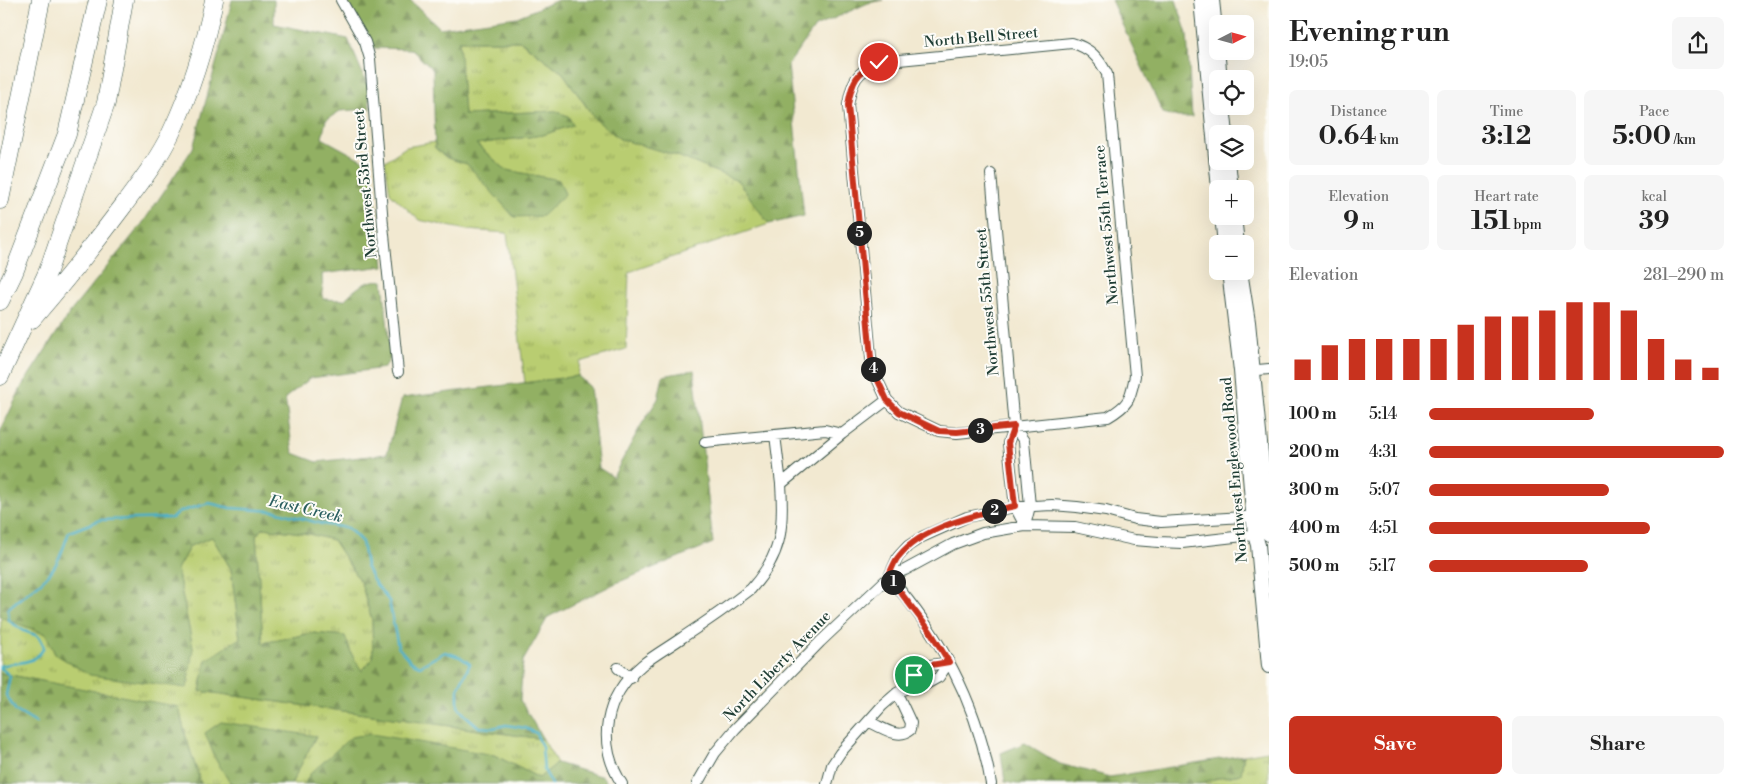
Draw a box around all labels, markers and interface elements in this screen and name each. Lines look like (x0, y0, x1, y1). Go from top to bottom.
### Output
north arrow (1209, 15, 1254, 60)
map controls (1209, 15, 1254, 280)
text: Evening run (1289, 15, 1450, 50)
button: share (1672, 17, 1724, 69)
street label: North Bell Street (923, 23, 1040, 52)
pin (858, 41, 900, 83)
icon: check (865, 48, 893, 76)
text: 19:05 (1289, 52, 1328, 72)
button: locate (1209, 70, 1254, 115)
text: Distance (1331, 103, 1387, 121)
text: Time (1490, 103, 1523, 121)
text: Pace (1639, 103, 1669, 121)
street label: Northwest 53rd Street (349, 108, 381, 259)
text: 0.64 (1319, 121, 1377, 152)
text: 3:12 (1481, 121, 1532, 152)
text: 5:00 (1612, 121, 1671, 152)
button: layers (1209, 125, 1254, 170)
text: km (1377, 131, 1399, 149)
text: /km (1671, 131, 1696, 149)
street label: Northwest 55th Terrace (1090, 144, 1123, 306)
button: + (1209, 180, 1254, 225)
text: Elevation (1329, 188, 1389, 206)
text: Heart rate (1474, 188, 1539, 206)
text: kcal (1641, 188, 1667, 206)
text: 9 (1343, 206, 1359, 237)
text: 151 (1471, 206, 1511, 237)
text: 39 (1639, 206, 1670, 237)
text: m (1359, 216, 1374, 234)
text: bpm (1511, 216, 1542, 234)
pin: 5 (846, 220, 872, 246)
text: 5 (855, 224, 864, 242)
street label: Northwest 55th Street (972, 227, 1003, 377)
button: − (1209, 235, 1254, 280)
text: Elevation (1289, 265, 1358, 285)
text: 281–290 m (1643, 265, 1724, 285)
pin: 4 (860, 356, 886, 382)
text: 4 (869, 360, 878, 378)
street label: Northwest Englewood Road (1217, 376, 1252, 563)
text: 100 m (1289, 404, 1337, 424)
text: 5:14 (1369, 404, 1397, 424)
pin: 3 (968, 418, 992, 442)
text: 3 (976, 421, 985, 439)
text: 200 m (1289, 442, 1339, 462)
text: 4:31 (1369, 442, 1397, 462)
text: 300 m (1289, 480, 1339, 500)
text: 5:07 (1369, 480, 1400, 500)
water label: East Creek (266, 491, 344, 527)
pin: 2 (982, 498, 1006, 524)
text: 2 (990, 502, 999, 520)
text: 400 m (1289, 518, 1340, 538)
text: 4:51 (1369, 518, 1398, 538)
text: 500 m (1289, 556, 1339, 576)
text: 5:17 (1369, 556, 1396, 576)
pin: 1 (880, 570, 906, 594)
text: 1 (890, 573, 897, 591)
street label: North Liberty Avenue (720, 607, 835, 726)
pin (893, 654, 935, 696)
icon: arrive (900, 661, 928, 689)
button: Save (1289, 716, 1502, 774)
button: Share (1512, 716, 1724, 774)

